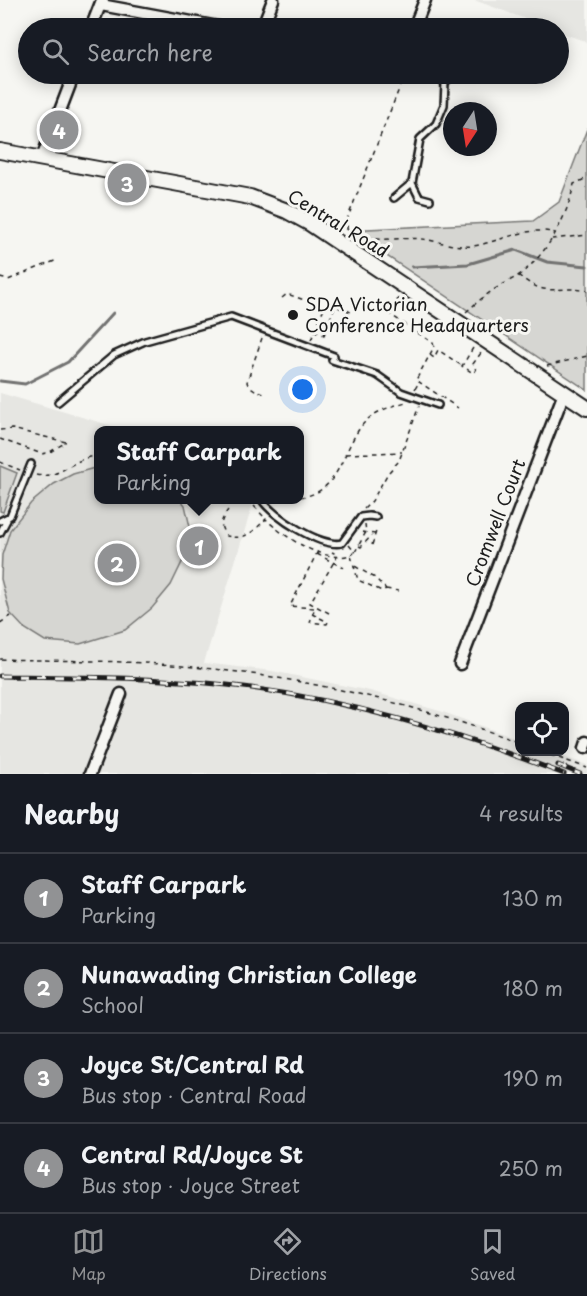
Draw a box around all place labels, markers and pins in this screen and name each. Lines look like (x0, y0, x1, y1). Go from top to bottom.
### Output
pin: 4 (40, 108, 78, 152)
pin: 3 (108, 160, 146, 206)
place label: SDA Victorian Conference Headquarters (305, 290, 529, 338)
marker: SDA Victorian Conference Headquarters (286, 308, 300, 322)
pin: 1 (180, 524, 218, 568)
pin: 2 (98, 540, 136, 586)

